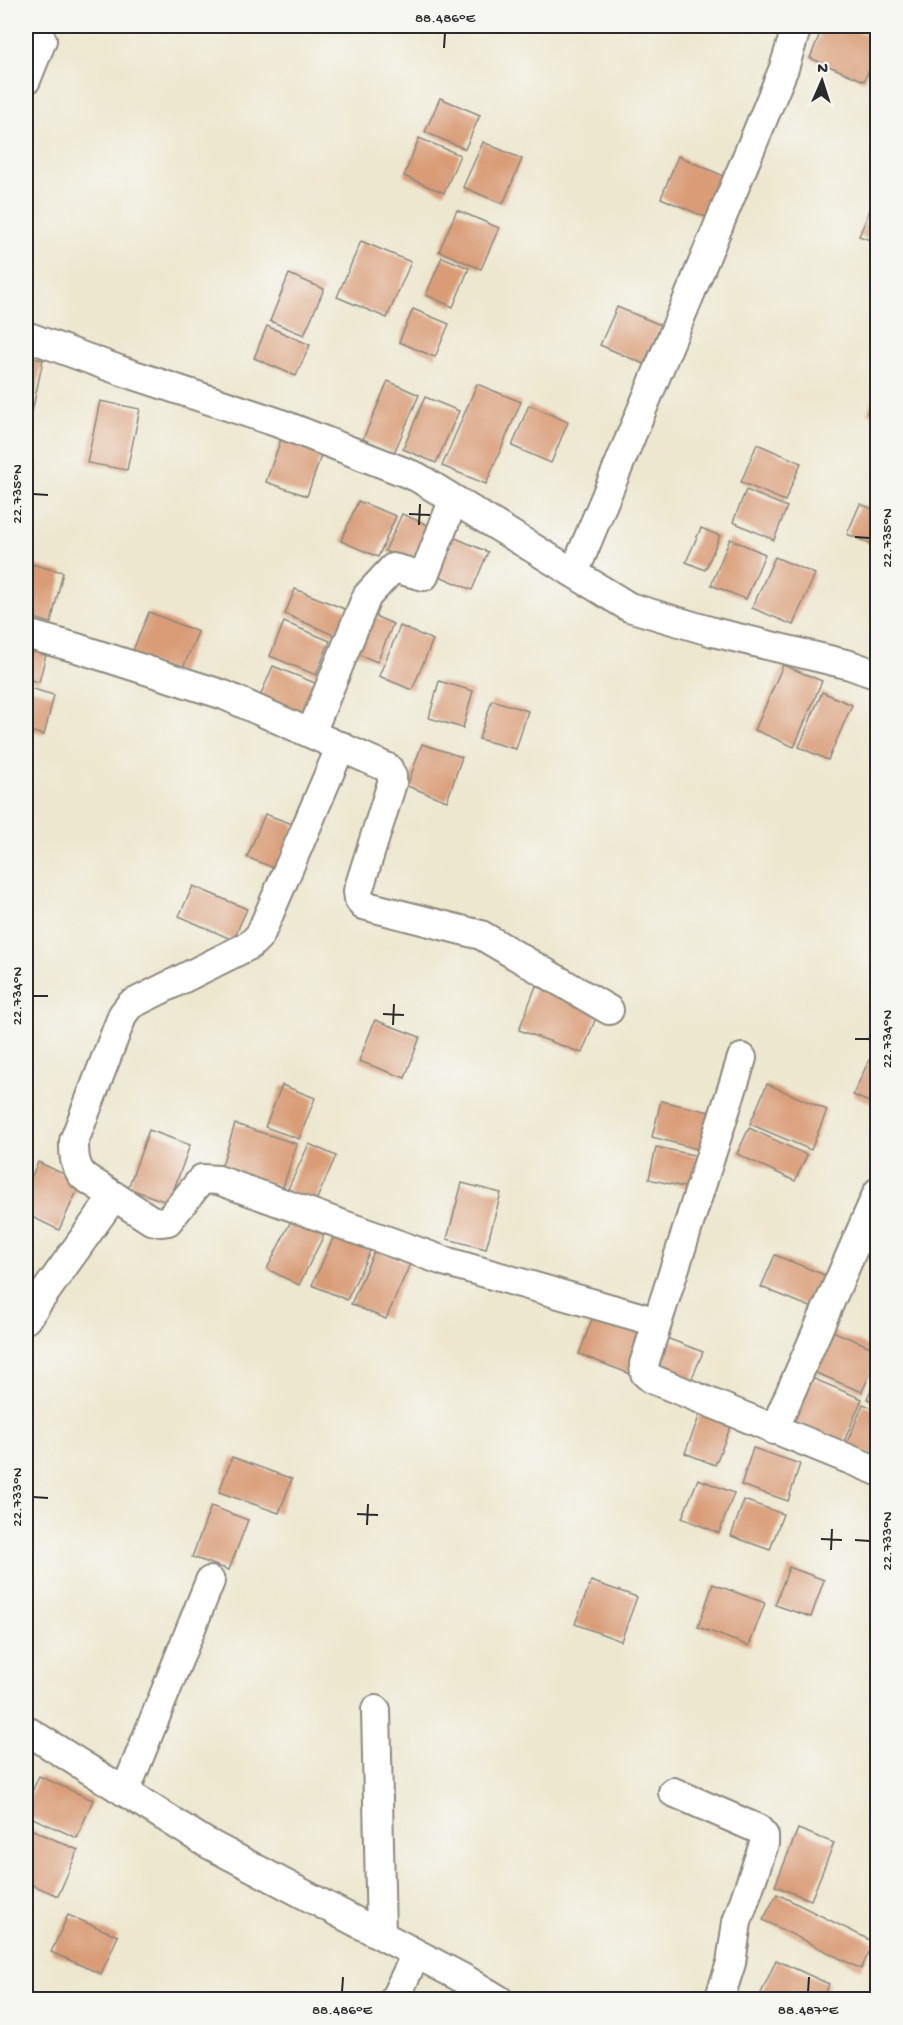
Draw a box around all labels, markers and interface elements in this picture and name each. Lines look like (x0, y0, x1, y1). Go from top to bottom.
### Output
text: 88.486°E (415, 10, 476, 28)
north arrow (792, 51, 852, 111)
text: N (817, 60, 829, 79)
text: 22.735°N (9, 464, 27, 524)
text: 22.735°N (879, 508, 897, 568)
text: 22.734°N (9, 966, 27, 1025)
text: 22.734°N (879, 1009, 897, 1068)
text: 22.733°N (9, 1467, 27, 1527)
text: 22.733°N (879, 1511, 897, 1571)
text: 88.486°E (312, 2002, 373, 2020)
text: 88.487°E (778, 2002, 839, 2020)

